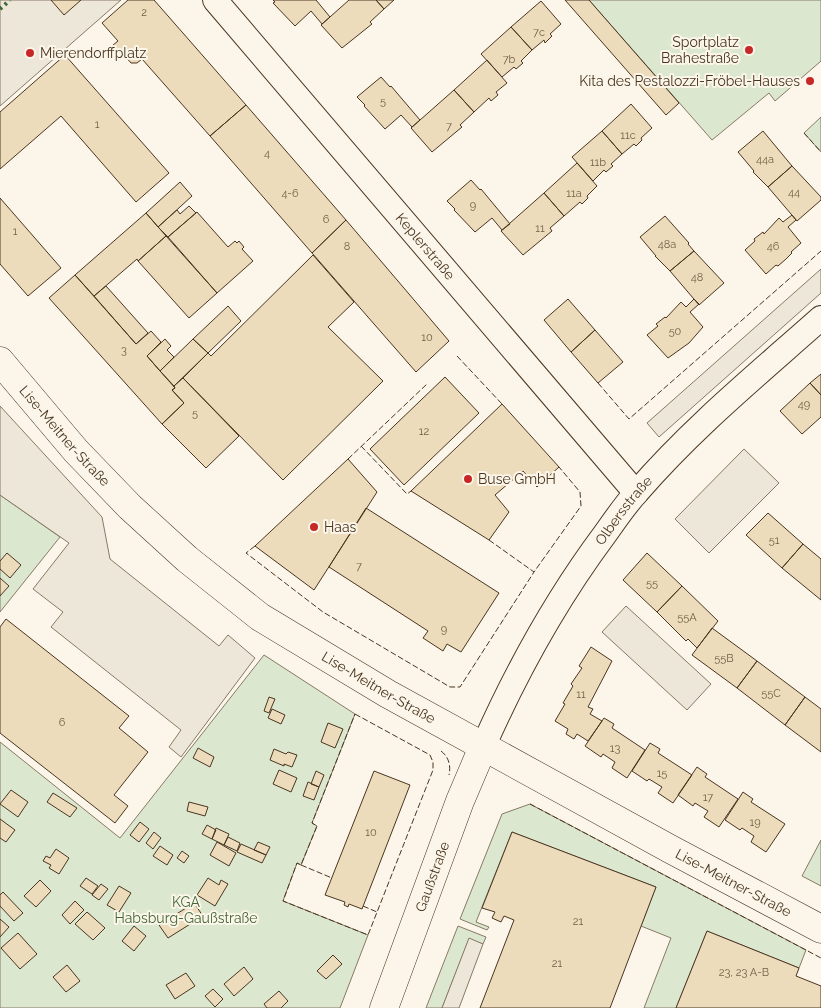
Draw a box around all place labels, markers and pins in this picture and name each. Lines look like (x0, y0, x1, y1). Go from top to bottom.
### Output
place label: Sportplatz Brahestraße (661, 34, 739, 66)
marker: Sportplatz Brahestraße (743, 44, 755, 56)
place label: Mierendorffplatz (40, 45, 146, 61)
marker: Mierendorffplatz (24, 47, 36, 59)
place label: Kita des Pestalozzi-Fröbel-Hauses (579, 73, 800, 89)
marker: Kita des Pestalozzi-Fröbel-Hauses (804, 75, 816, 87)
place label: Buse GmbH (478, 471, 556, 487)
marker: Buse GmbH (462, 473, 474, 485)
place label: Haas (324, 519, 357, 535)
marker: Haas (308, 521, 320, 533)

